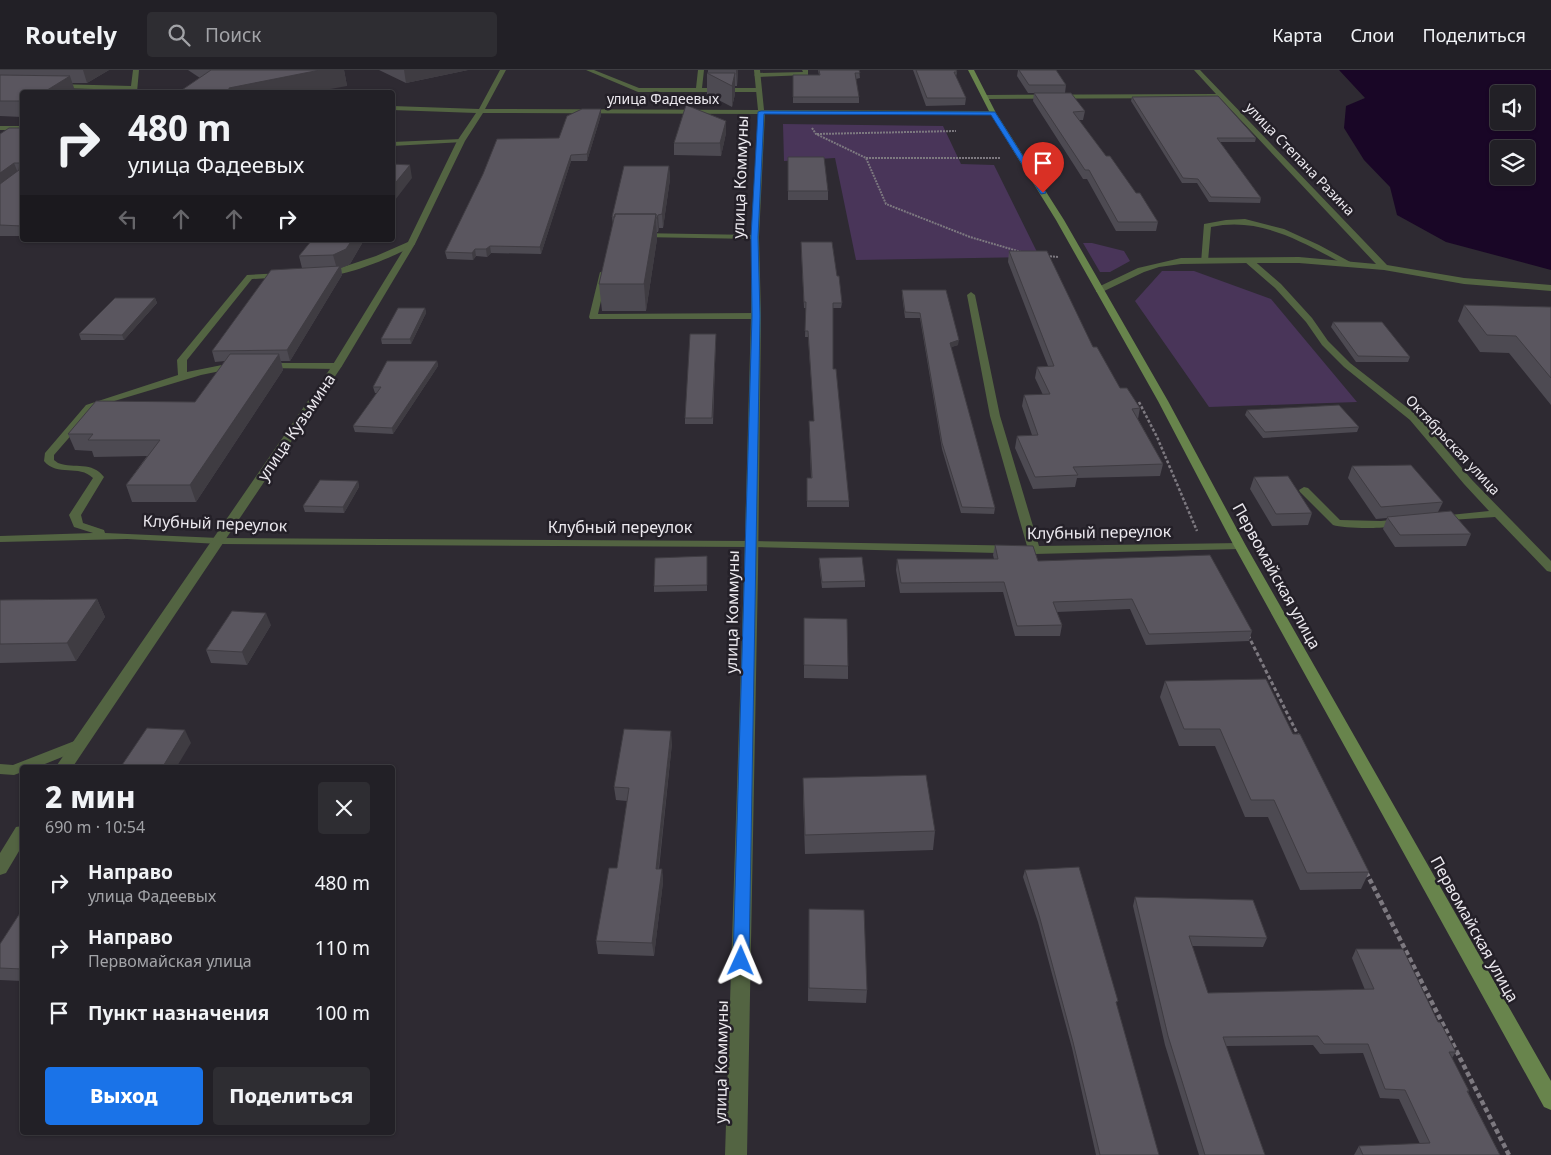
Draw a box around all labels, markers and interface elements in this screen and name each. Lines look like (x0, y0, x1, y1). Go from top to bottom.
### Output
search box (147, 12, 497, 57)
text: Routely (25, 18, 117, 51)
icon: search (165, 21, 193, 49)
text: Поиск (205, 22, 261, 48)
text: Карта (1272, 23, 1322, 47)
text: Слои (1350, 23, 1394, 47)
text: Поделиться (1422, 23, 1526, 47)
map controls (1490, 85, 1535, 185)
button: sound (1490, 85, 1535, 130)
street label: улица Фадеевых (607, 89, 720, 108)
street label: улица Степана Разина (1241, 98, 1359, 219)
text: 480 m (128, 104, 231, 151)
icon: right (45, 110, 110, 175)
street label: улица Коммуны (727, 115, 753, 239)
button: layers (1490, 140, 1535, 185)
pin (1022, 142, 1064, 193)
text: улица Фадеевых (128, 149, 304, 179)
icon: arrive (1029, 149, 1057, 177)
icon: left (114, 205, 142, 233)
icon: ahead (167, 205, 195, 233)
icon: ahead (220, 205, 248, 233)
icon: right (273, 205, 301, 233)
street label: улица Кузьмина (252, 369, 340, 485)
street label: Октябрьская улица (1402, 390, 1505, 499)
street label: Первомайская улица (1228, 499, 1326, 653)
street label: Клубный переулок (142, 509, 288, 537)
street label: Клубный переулок (548, 516, 693, 538)
street label: Клубный переулок (1027, 520, 1172, 544)
street label: улица Коммуны (720, 550, 744, 674)
text: 2 мин (45, 776, 136, 817)
button: close (318, 782, 370, 834)
text: 690 m · 10:54 (45, 816, 145, 838)
street label: Первомайская улица (1426, 852, 1524, 1006)
text: Направо (88, 859, 173, 885)
icon: right (45, 869, 73, 897)
text: 480 m (315, 870, 370, 896)
text: улица Фадеевых (88, 885, 216, 907)
text: Направо (88, 924, 173, 950)
icon: right (45, 934, 73, 962)
position arrow (714, 934, 766, 986)
text: 110 m (315, 935, 370, 961)
text: Первомайская улица (88, 950, 252, 972)
icon: arrive (45, 999, 73, 1027)
text: Пункт назначения (88, 1000, 269, 1026)
text: 100 m (315, 1000, 370, 1026)
street label: улица Коммуны (709, 1000, 733, 1124)
button: Выход (45, 1067, 203, 1125)
button: Поделиться (213, 1067, 370, 1125)

